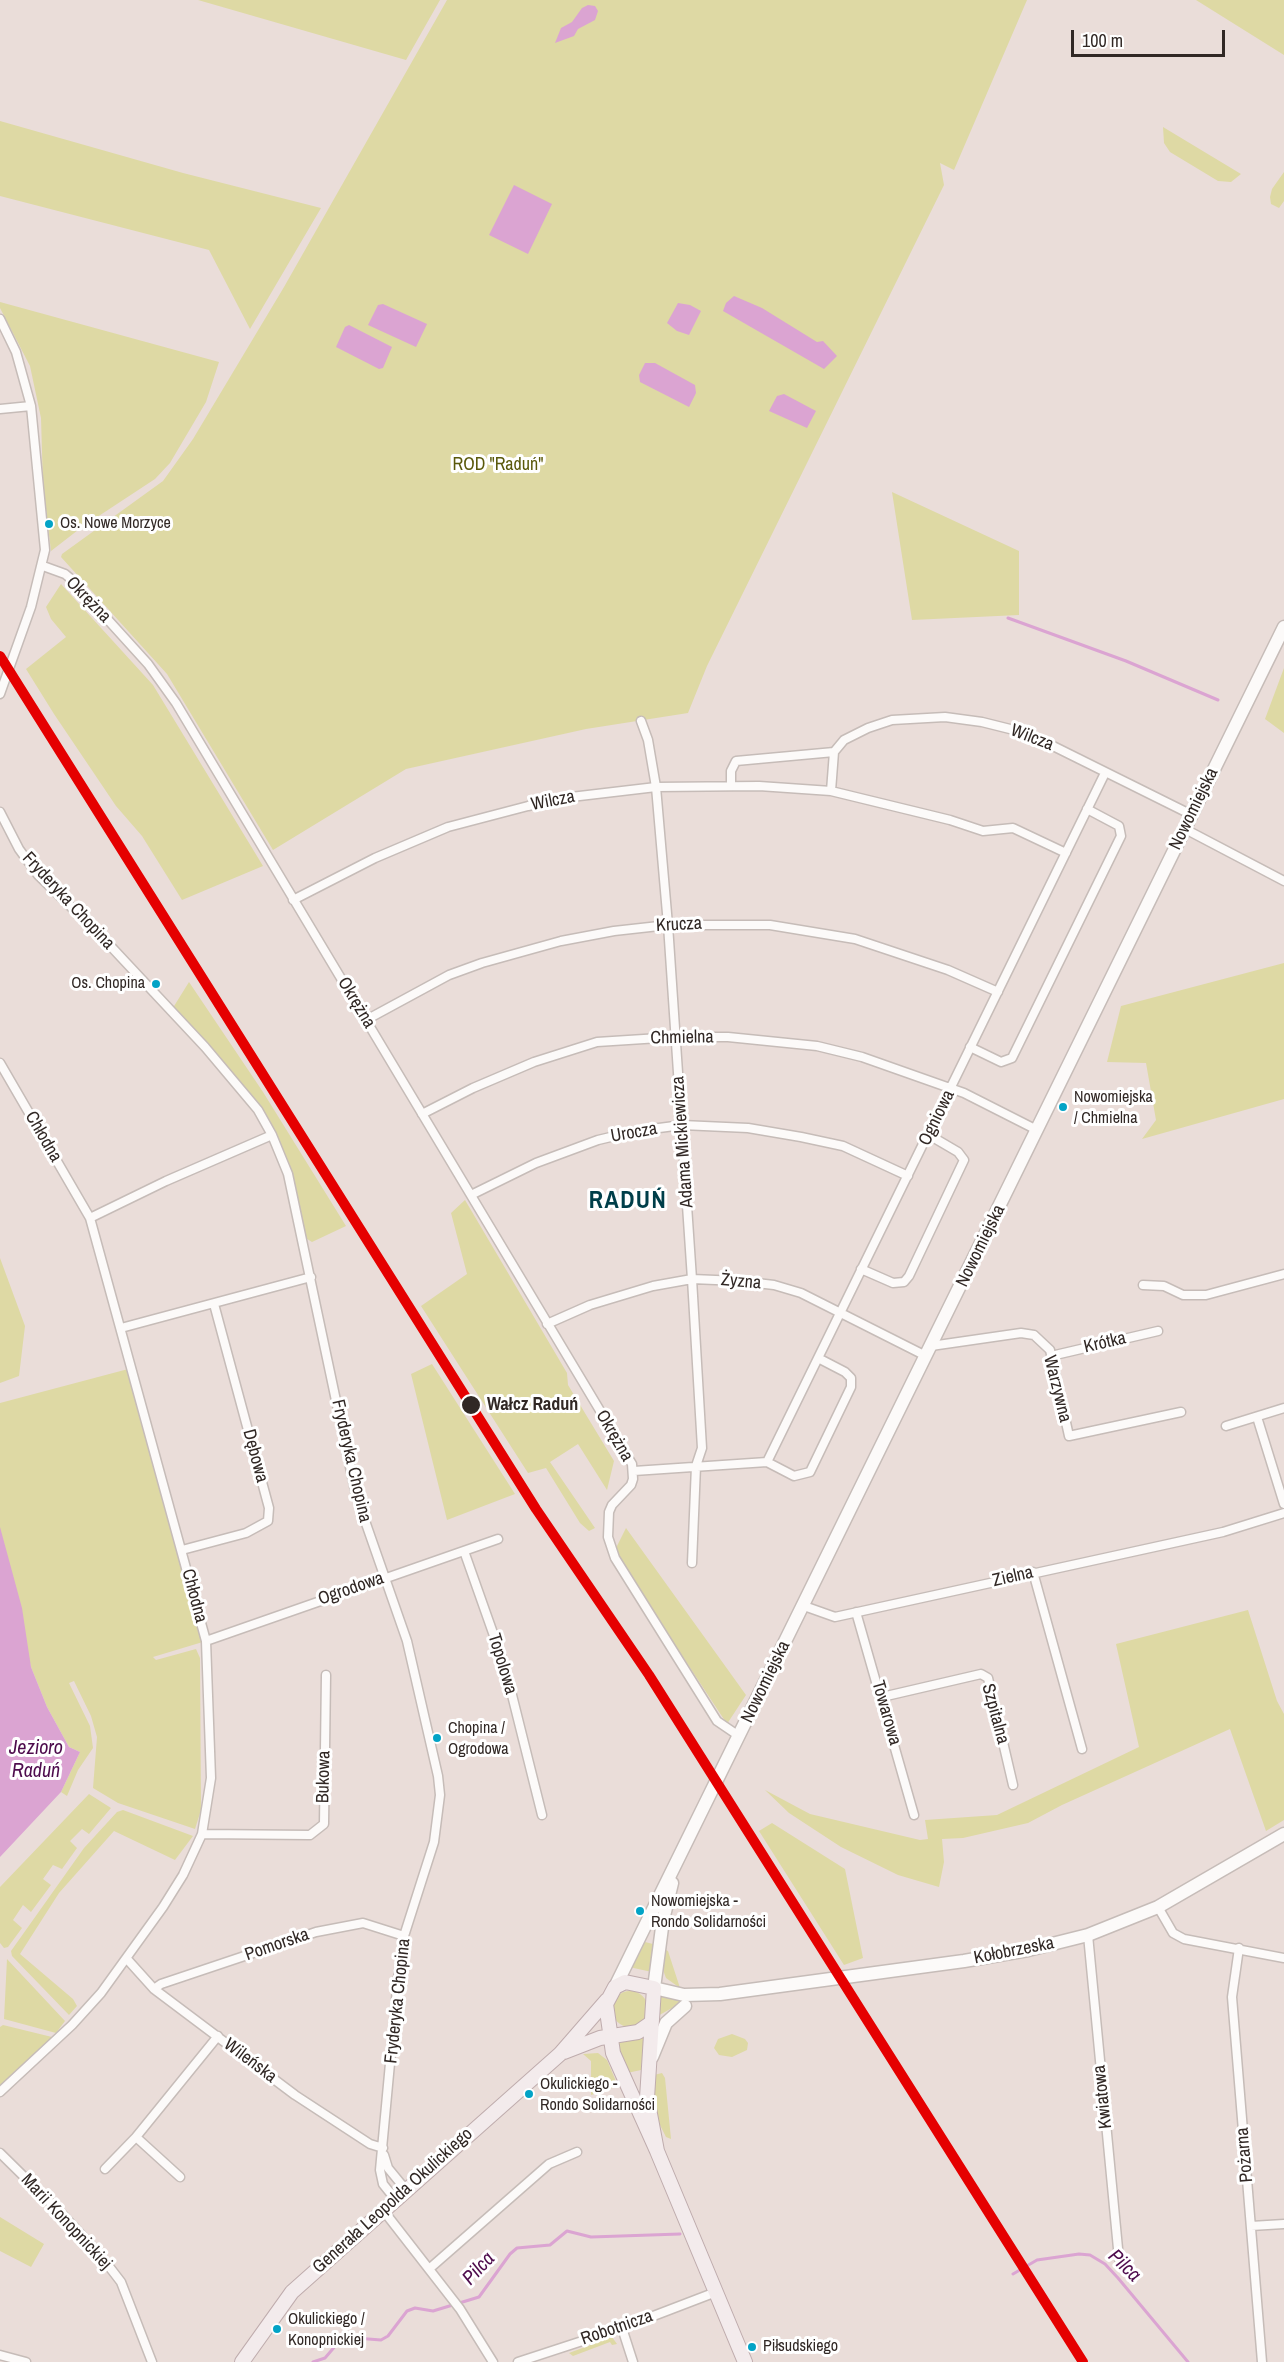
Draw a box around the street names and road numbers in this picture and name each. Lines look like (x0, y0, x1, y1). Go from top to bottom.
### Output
street label: Okrężna (61, 572, 115, 628)
street label: Wilcza (1007, 720, 1057, 756)
street label: Nowomiejska (1165, 764, 1223, 854)
street label: Wilcza (529, 786, 577, 816)
street label: Fryderyka Chopina (17, 848, 119, 954)
street label: Krucza (655, 913, 703, 937)
street label: Okrężna (332, 974, 380, 1032)
street label: Chmielna (650, 1027, 714, 1049)
street label: Adama Mickiewicza (668, 1075, 698, 1209)
street label: Ogniowa (914, 1087, 960, 1149)
street label: Chłodna (20, 1108, 66, 1166)
street label: Urocza (609, 1118, 659, 1148)
street label: Nowomiejska (952, 1201, 1010, 1291)
street label: Żyzna (720, 1269, 762, 1295)
street label: Krótka (1082, 1328, 1128, 1358)
street label: Warzywna (1038, 1353, 1076, 1425)
street label: Fryderyka Chopina (326, 1397, 376, 1525)
street label: Okrężna (591, 1406, 637, 1466)
street label: Dębowa (238, 1427, 272, 1485)
street label: Zielna (991, 1562, 1035, 1592)
street label: Chłodna (176, 1567, 212, 1625)
street label: Ogrodowa (315, 1568, 387, 1610)
street label: Topolowa (483, 1631, 521, 1697)
street label: Nowomiejska (737, 1637, 795, 1727)
street label: Towarowa (866, 1678, 906, 1748)
street label: Szpitalna (977, 1681, 1013, 1747)
street label: Bukowa (313, 1751, 335, 1803)
street label: Pomorska (242, 1924, 312, 1966)
street label: Kołobrzeska (972, 1933, 1056, 1969)
street label: Fryderyka Chopina (381, 1937, 415, 2065)
street label: Wileńska (219, 2034, 281, 2088)
street label: Kwiatowa (1089, 2064, 1117, 2130)
street label: Generała Leopolda Okulickiego (309, 2124, 477, 2278)
street label: Pożarna (1232, 2127, 1258, 2183)
street label: Marii Konopnickiej (16, 2170, 116, 2274)
street label: Robotnicza (578, 2306, 656, 2350)

